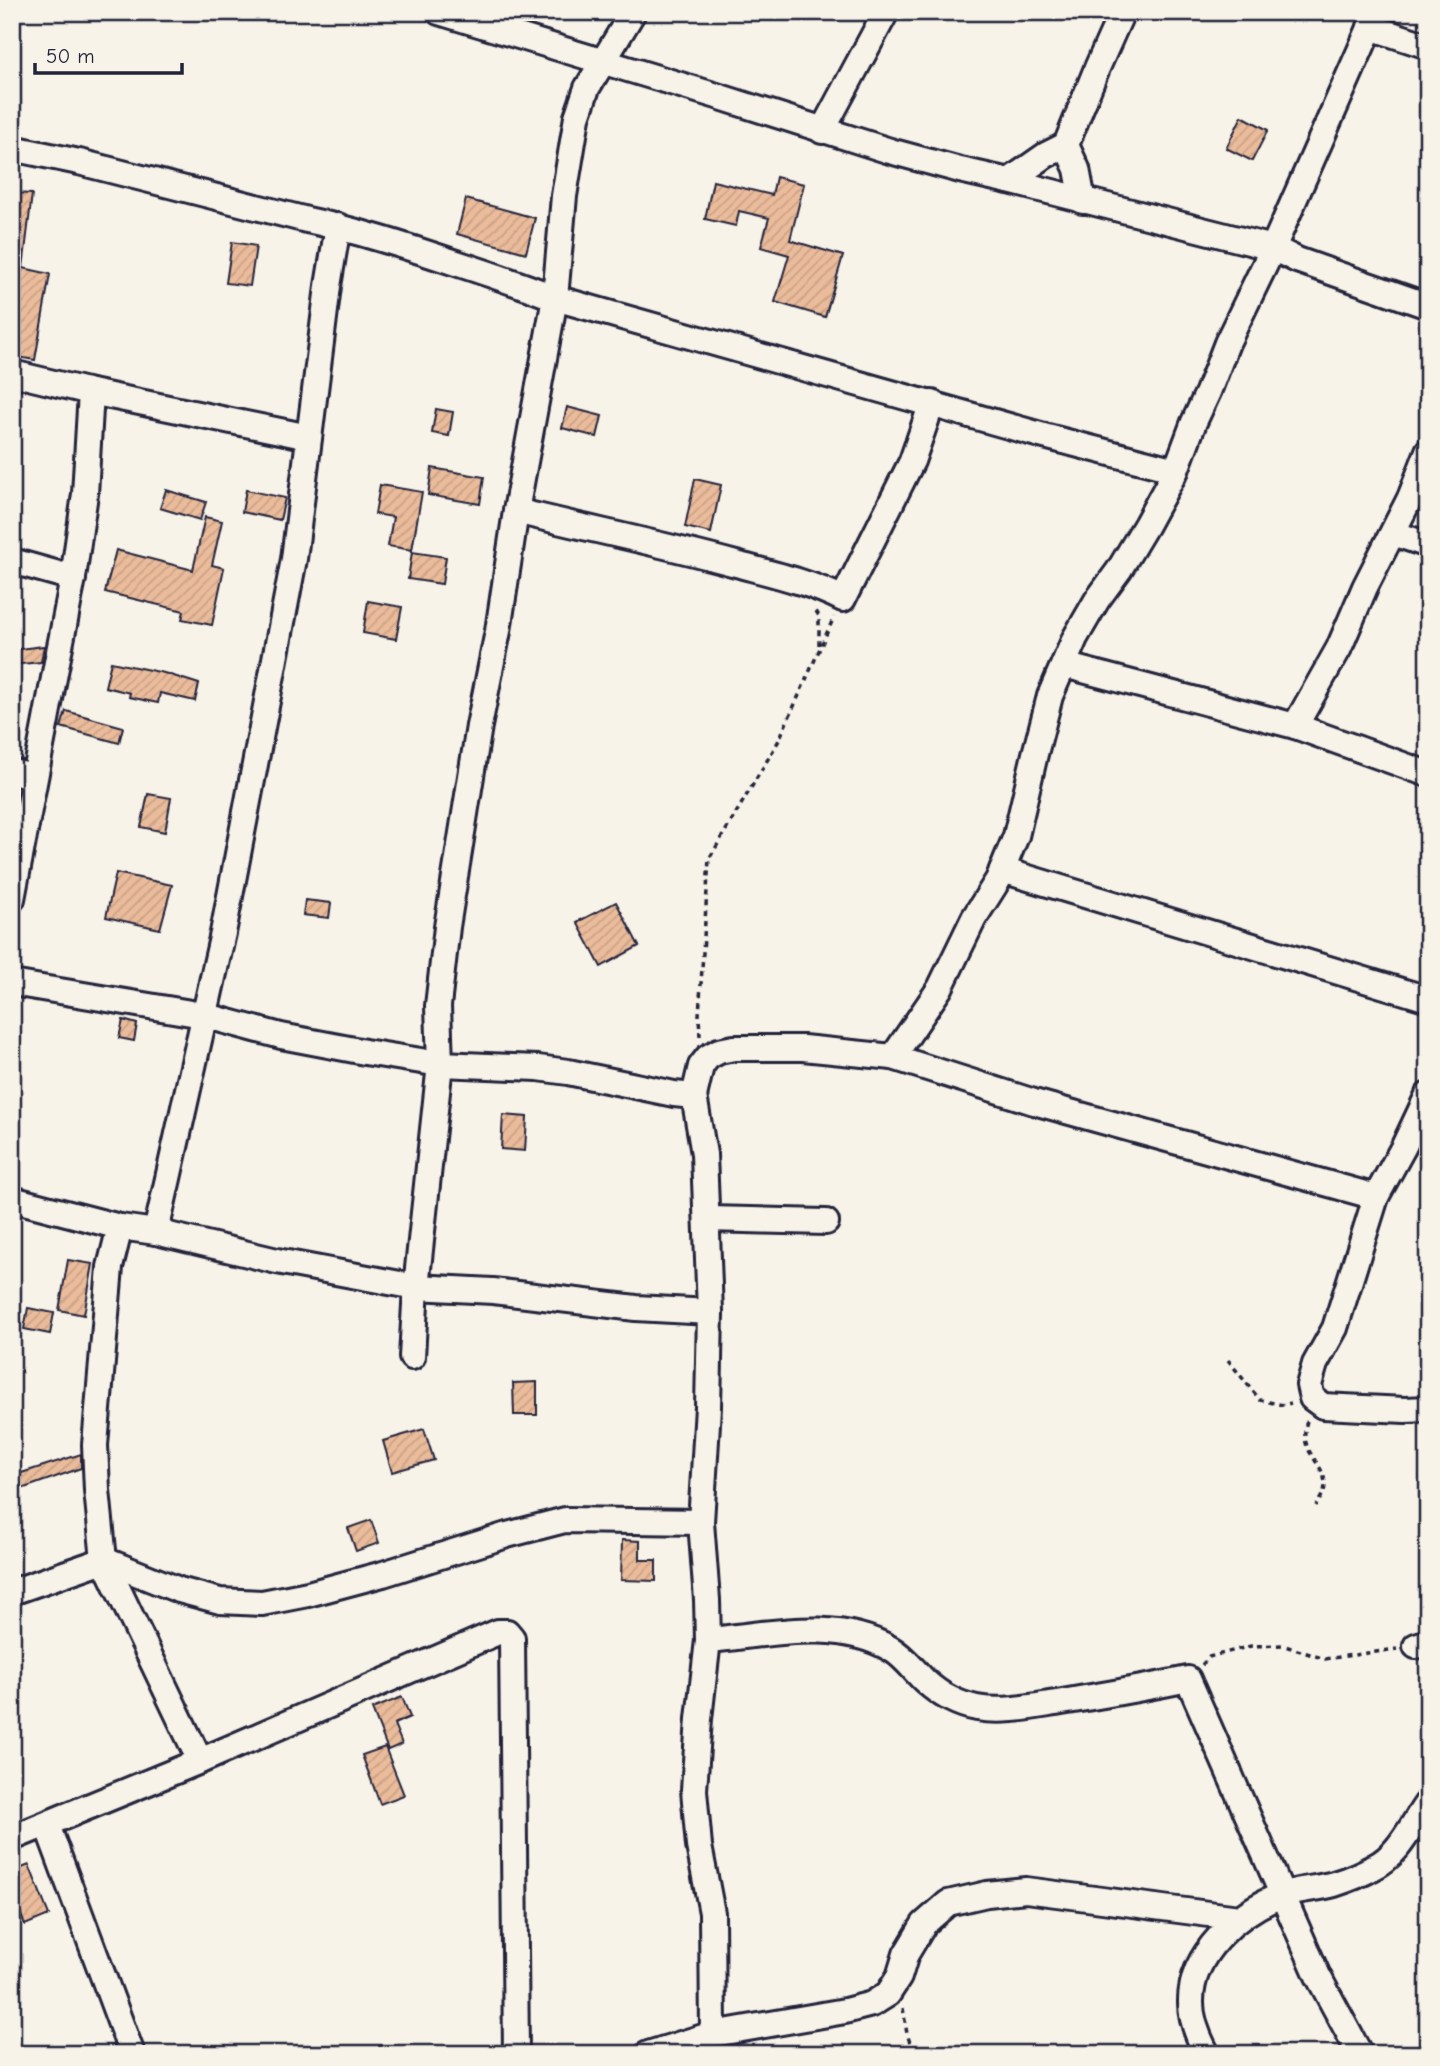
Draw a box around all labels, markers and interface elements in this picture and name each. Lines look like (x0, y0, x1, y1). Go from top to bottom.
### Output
scale bar (35, 32, 182, 76)
text: 50 m (46, 44, 95, 68)

